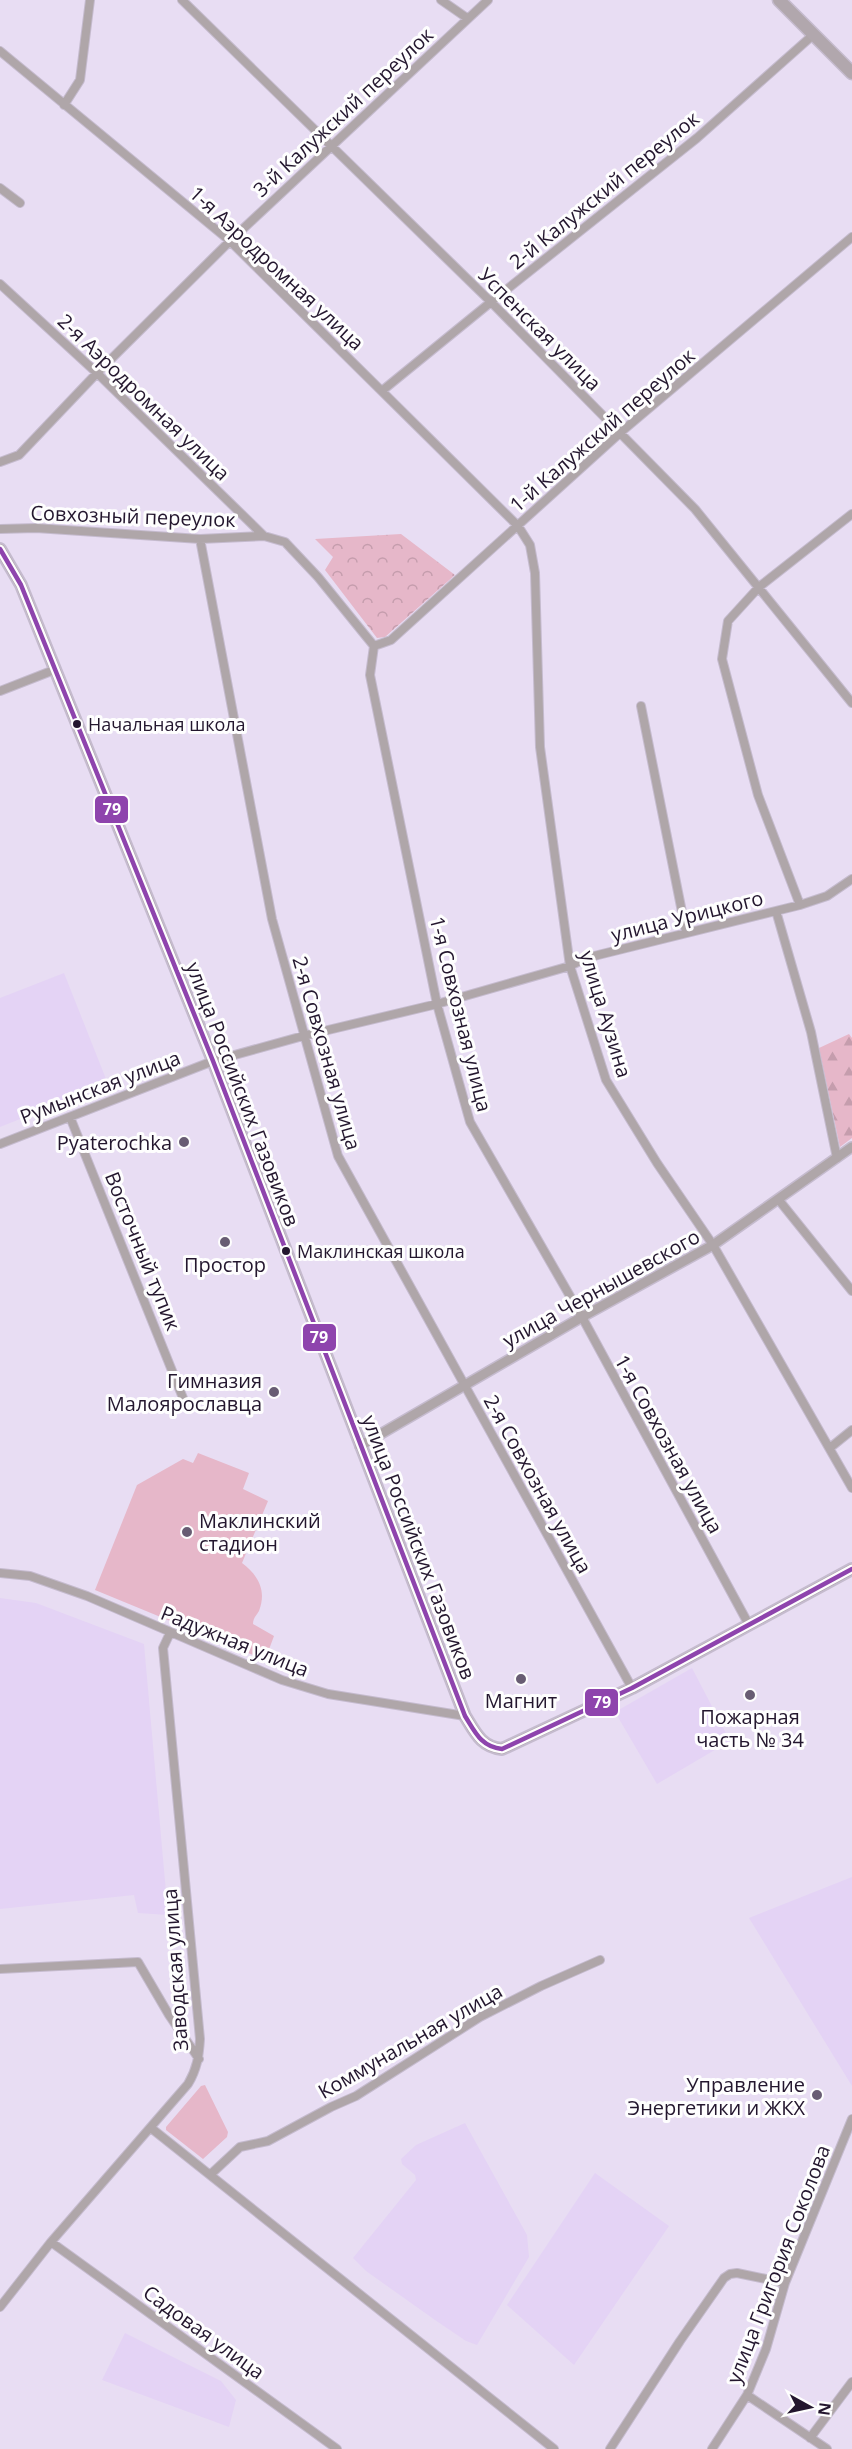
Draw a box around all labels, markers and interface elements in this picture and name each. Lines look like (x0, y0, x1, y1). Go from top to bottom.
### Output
street label: 3-й Калужский переулок (247, 21, 439, 203)
street label: 2-й Калужский переулок (504, 105, 705, 275)
street label: 1-я Аэродромная улица (184, 180, 370, 356)
street label: Успенская улица (473, 262, 607, 396)
street label: 2-я Аэродромная улица (52, 308, 236, 486)
street label: 1-й Калужский переулок (504, 342, 701, 518)
street label: Совхозный переулок (30, 499, 237, 533)
place label: Начальная школа (88, 712, 246, 736)
marker: Начальная школа (71, 718, 83, 730)
line badge: 79 (94, 795, 129, 824)
text: 79 (103, 798, 121, 820)
street label: улица Урицкого (608, 884, 766, 948)
street label: 1-я Совхозная улица (424, 914, 498, 1114)
street label: улица Аузина (574, 947, 638, 1081)
street label: 2-я Совхозная улица (286, 953, 368, 1153)
street label: улица Российских Газовиков (180, 958, 306, 1230)
street label: Румынская улица (16, 1044, 184, 1130)
place label: Pyaterochka (57, 1129, 172, 1156)
marker: Pyaterochka (177, 1135, 191, 1149)
street label: Восточный тупик (99, 1168, 187, 1335)
street label: улица Чернышевского (498, 1223, 704, 1353)
marker: Простор (218, 1235, 232, 1249)
place label: Маклинская школа (297, 1239, 465, 1263)
marker: Маклинская школа (280, 1245, 292, 1257)
place label: Простор (184, 1251, 266, 1278)
line badge: 79 (302, 1323, 337, 1352)
text: 79 (310, 1326, 328, 1348)
street label: 1-я Совхозная улица (609, 1350, 729, 1538)
place label: Гимназия Малоярославца (107, 1367, 262, 1417)
marker: Гимназия Малоярославца (267, 1385, 281, 1399)
street label: 2-я Совхозная улица (478, 1390, 598, 1578)
street label: улица Российских Газовиков (356, 1411, 482, 1683)
place label: Маклинский стадион (199, 1507, 321, 1557)
marker: Маклинский стадион (180, 1525, 194, 1539)
street label: Радужная улица (157, 1599, 313, 1683)
marker: Магнит (514, 1672, 528, 1686)
place label: Магнит (485, 1687, 557, 1714)
line badge: 79 (584, 1688, 619, 1717)
marker: Пожарная часть № 34 (743, 1688, 757, 1702)
text: 79 (593, 1691, 611, 1713)
place label: Пожарная часть № 34 (696, 1703, 804, 1753)
street label: Заводская улица (156, 1888, 194, 2052)
street label: Коммунальная улица (313, 1977, 507, 2105)
place label: Управление Энергетики и ЖКХ (628, 2071, 805, 2121)
marker: Управление Энергетики и ЖКХ (810, 2088, 824, 2102)
street label: улица Григория Соколова (720, 2141, 836, 2387)
street label: Садовая улица (138, 2279, 270, 2385)
north arrow (780, 2377, 840, 2437)
text: N (813, 2401, 837, 2417)

